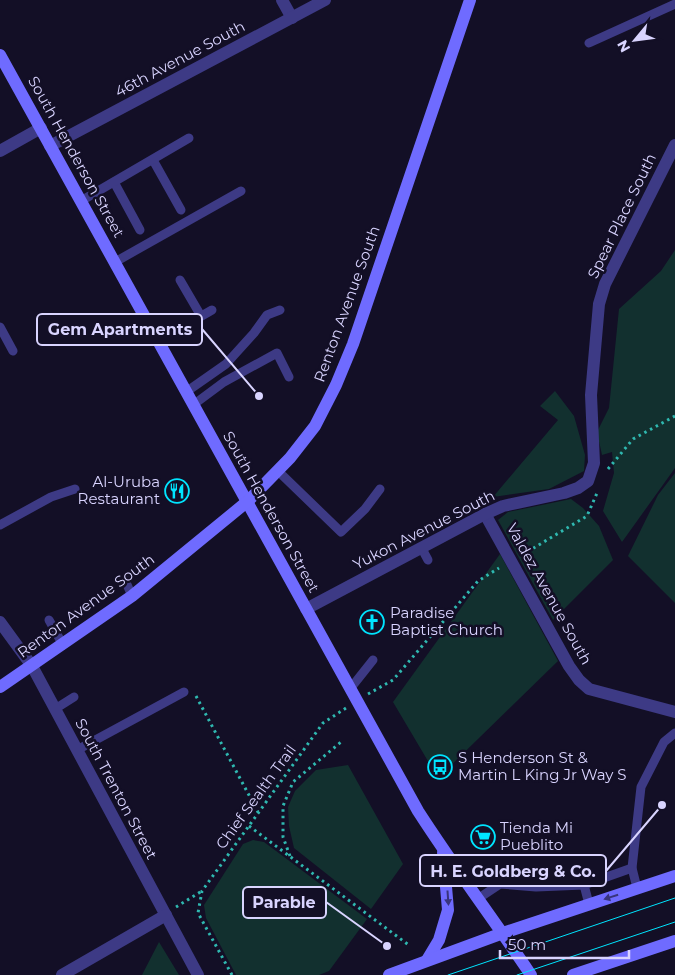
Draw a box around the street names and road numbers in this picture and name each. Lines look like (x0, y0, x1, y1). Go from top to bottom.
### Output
street label: 46th Avenue South (111, 16, 248, 101)
street label: South Henderson Street (24, 73, 129, 241)
street label: Spear Place South (583, 150, 660, 281)
street label: Renton Avenue South (309, 223, 384, 385)
street label: South Henderson Street (219, 428, 324, 596)
street label: Yukon Avenue South (350, 486, 498, 574)
street label: Valdez Avenue South (503, 520, 596, 668)
street label: Renton Avenue South (13, 549, 158, 662)
street label: South Trenton Street (71, 715, 162, 863)
street label: Chief Sealth Trail (211, 741, 300, 853)

